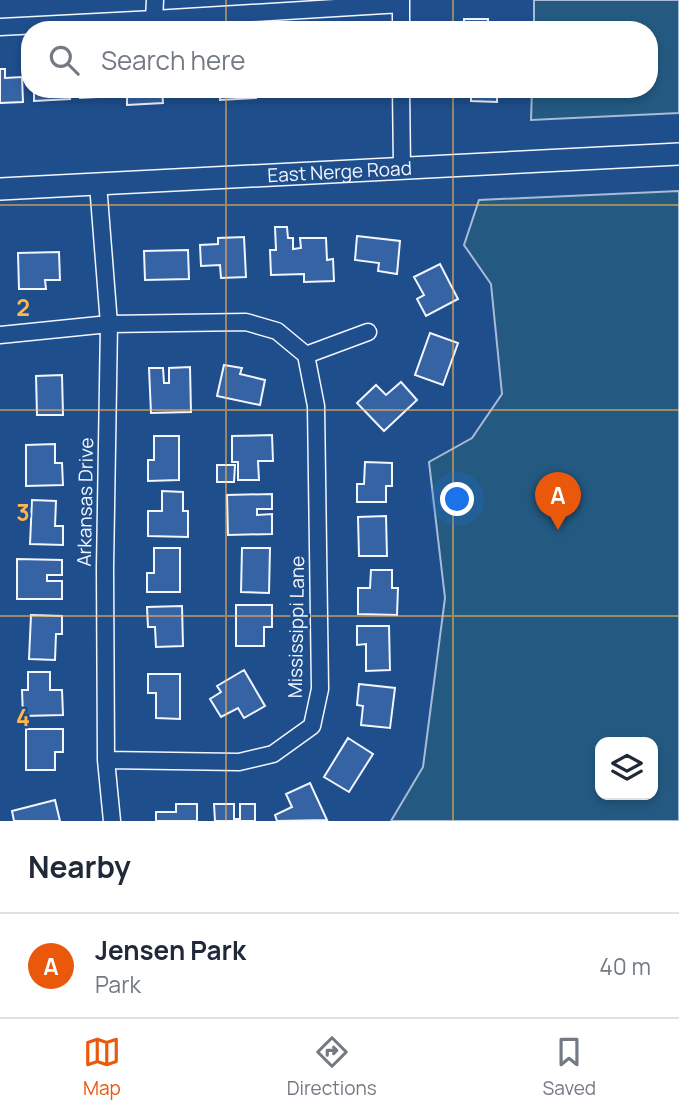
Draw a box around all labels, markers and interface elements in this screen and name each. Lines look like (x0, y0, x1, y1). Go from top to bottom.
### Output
search box (21, 21, 658, 98)
icon: search (45, 41, 83, 79)
text: Search here (101, 42, 246, 78)
street label: East Nerge Road (267, 155, 412, 188)
text: 2 (16, 291, 30, 323)
street label: Arkansas Drive (71, 437, 99, 567)
pin: A (535, 472, 581, 530)
your location (440, 482, 474, 516)
text: 3 (16, 496, 30, 528)
street label: Mississippi Lane (282, 556, 310, 698)
text: 4 (16, 701, 30, 733)
map controls (595, 737, 658, 800)
button: layers (595, 737, 658, 800)
text: Nearby (28, 846, 131, 887)
text: Jensen Park (95, 932, 246, 968)
text: A (43, 950, 59, 982)
text: 40 m (599, 950, 651, 982)
text: Park (95, 968, 141, 1000)
tab: Map (83, 1033, 121, 1101)
tab: Directions (287, 1033, 377, 1101)
tab: Saved (543, 1033, 596, 1101)

